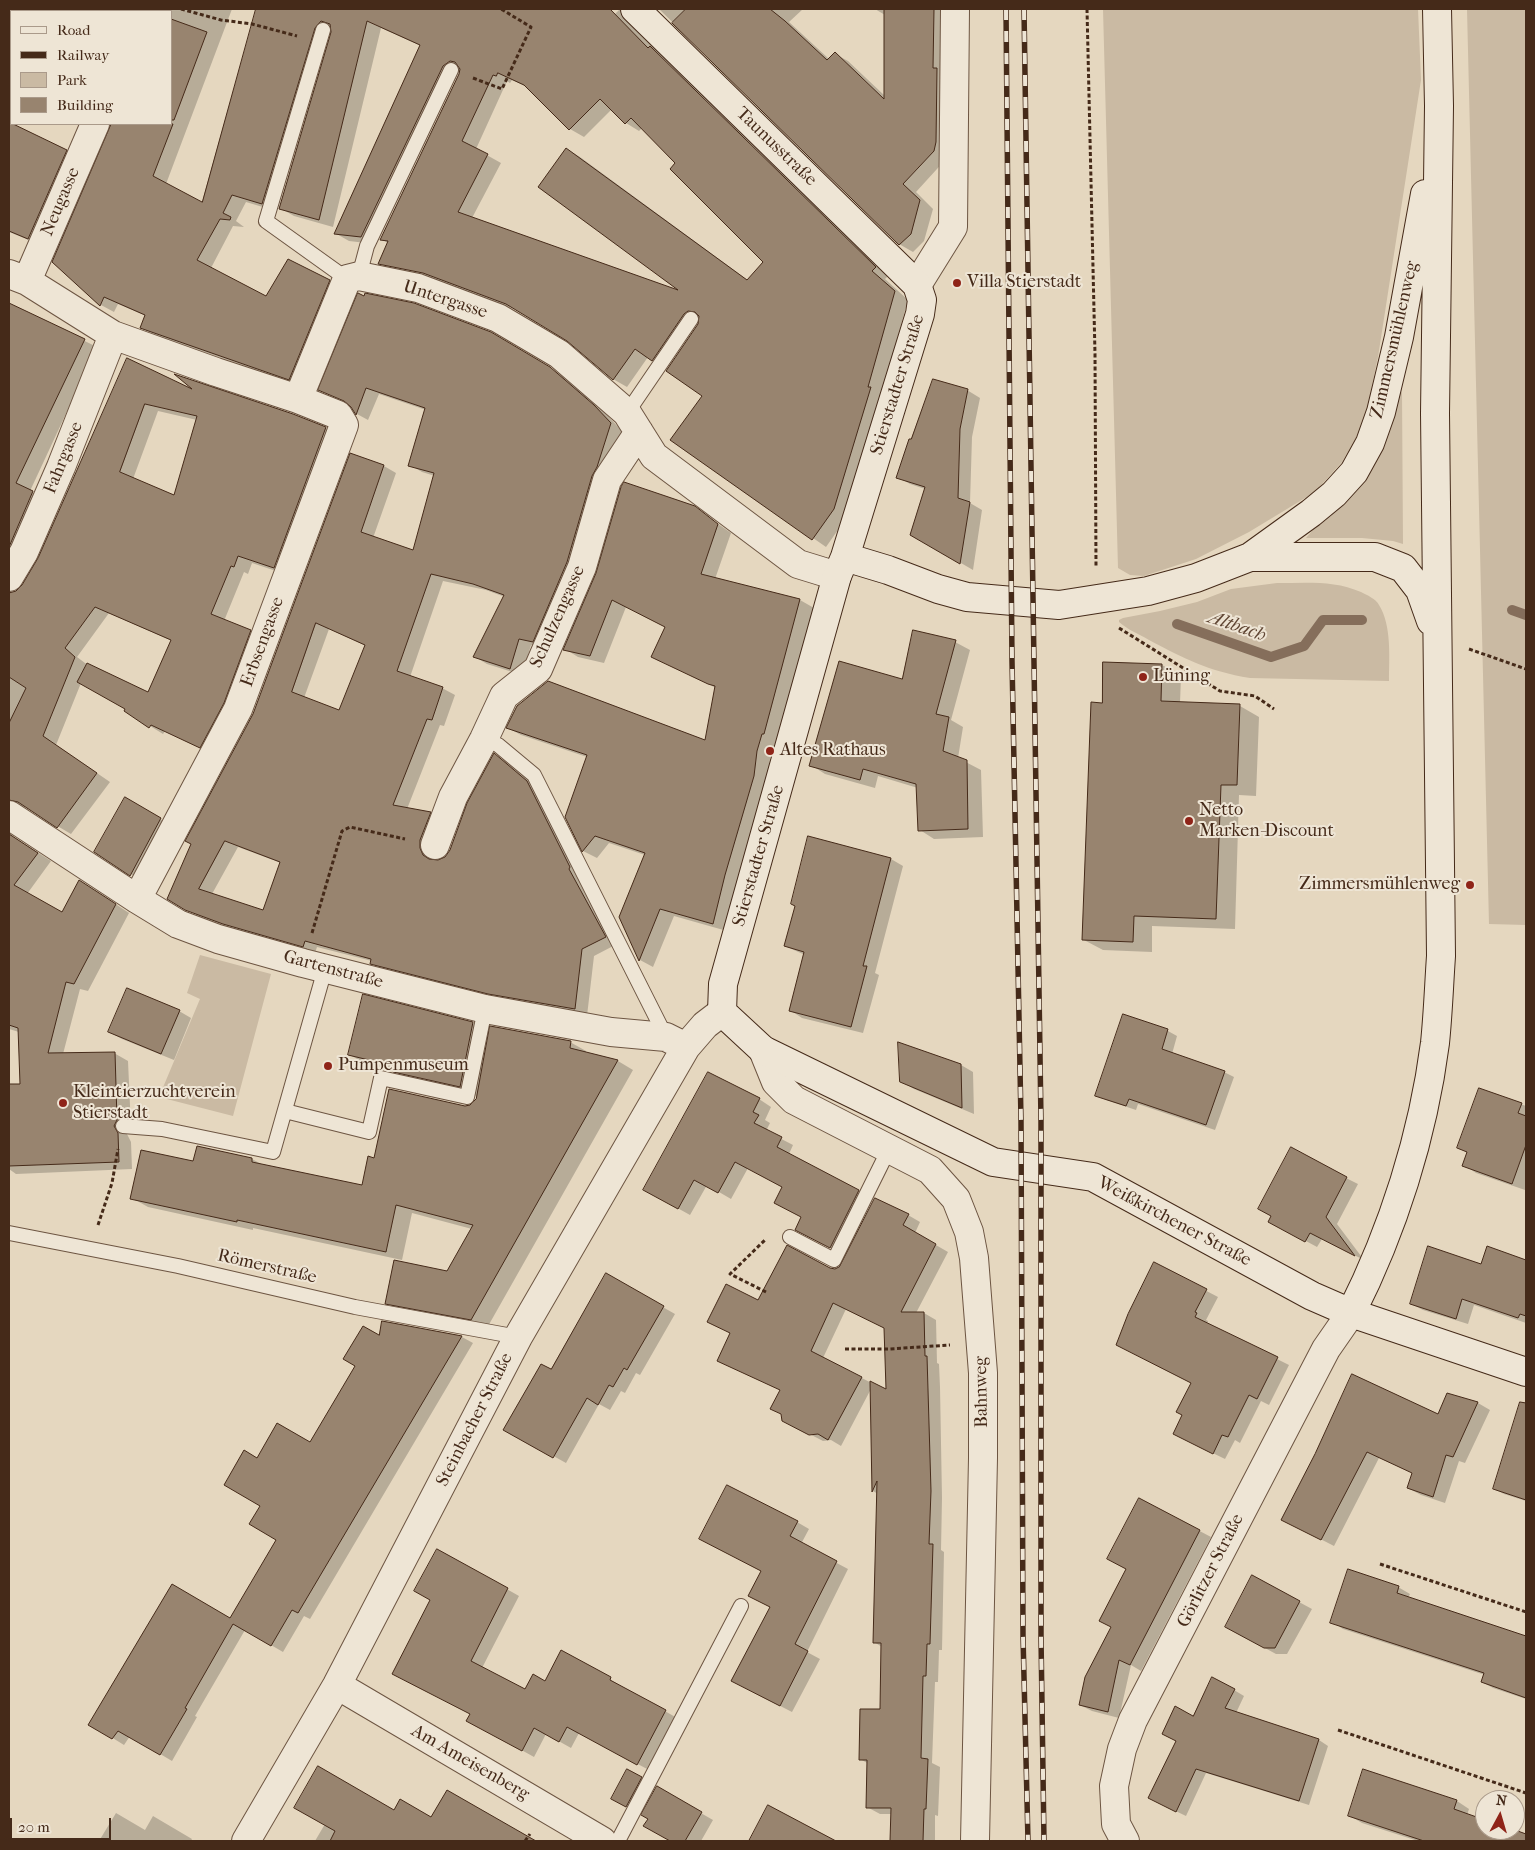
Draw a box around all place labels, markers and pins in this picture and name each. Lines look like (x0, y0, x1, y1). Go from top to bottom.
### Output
place label: Villa Stierstadt (967, 272, 1081, 294)
marker: Villa Stierstadt (951, 277, 963, 289)
place label: Lüning (1153, 666, 1210, 688)
marker: Lüning (1137, 671, 1149, 683)
place label: Altes Rathaus (780, 740, 886, 762)
marker: Altes Rathaus (764, 745, 776, 757)
place label: Netto Marken-Discount (1199, 800, 1334, 842)
marker: Netto Marken-Discount (1183, 815, 1195, 827)
place label: Zimmersmühlenweg (1299, 874, 1460, 896)
marker: Zimmersmühlenweg (1464, 879, 1476, 891)
place label: Pumpenmuseum (338, 1055, 469, 1077)
marker: Pumpenmuseum (322, 1060, 334, 1072)
place label: Kleintierzuchtverein Stierstadt (73, 1082, 236, 1124)
marker: Kleintierzuchtverein Stierstadt (57, 1097, 69, 1109)

